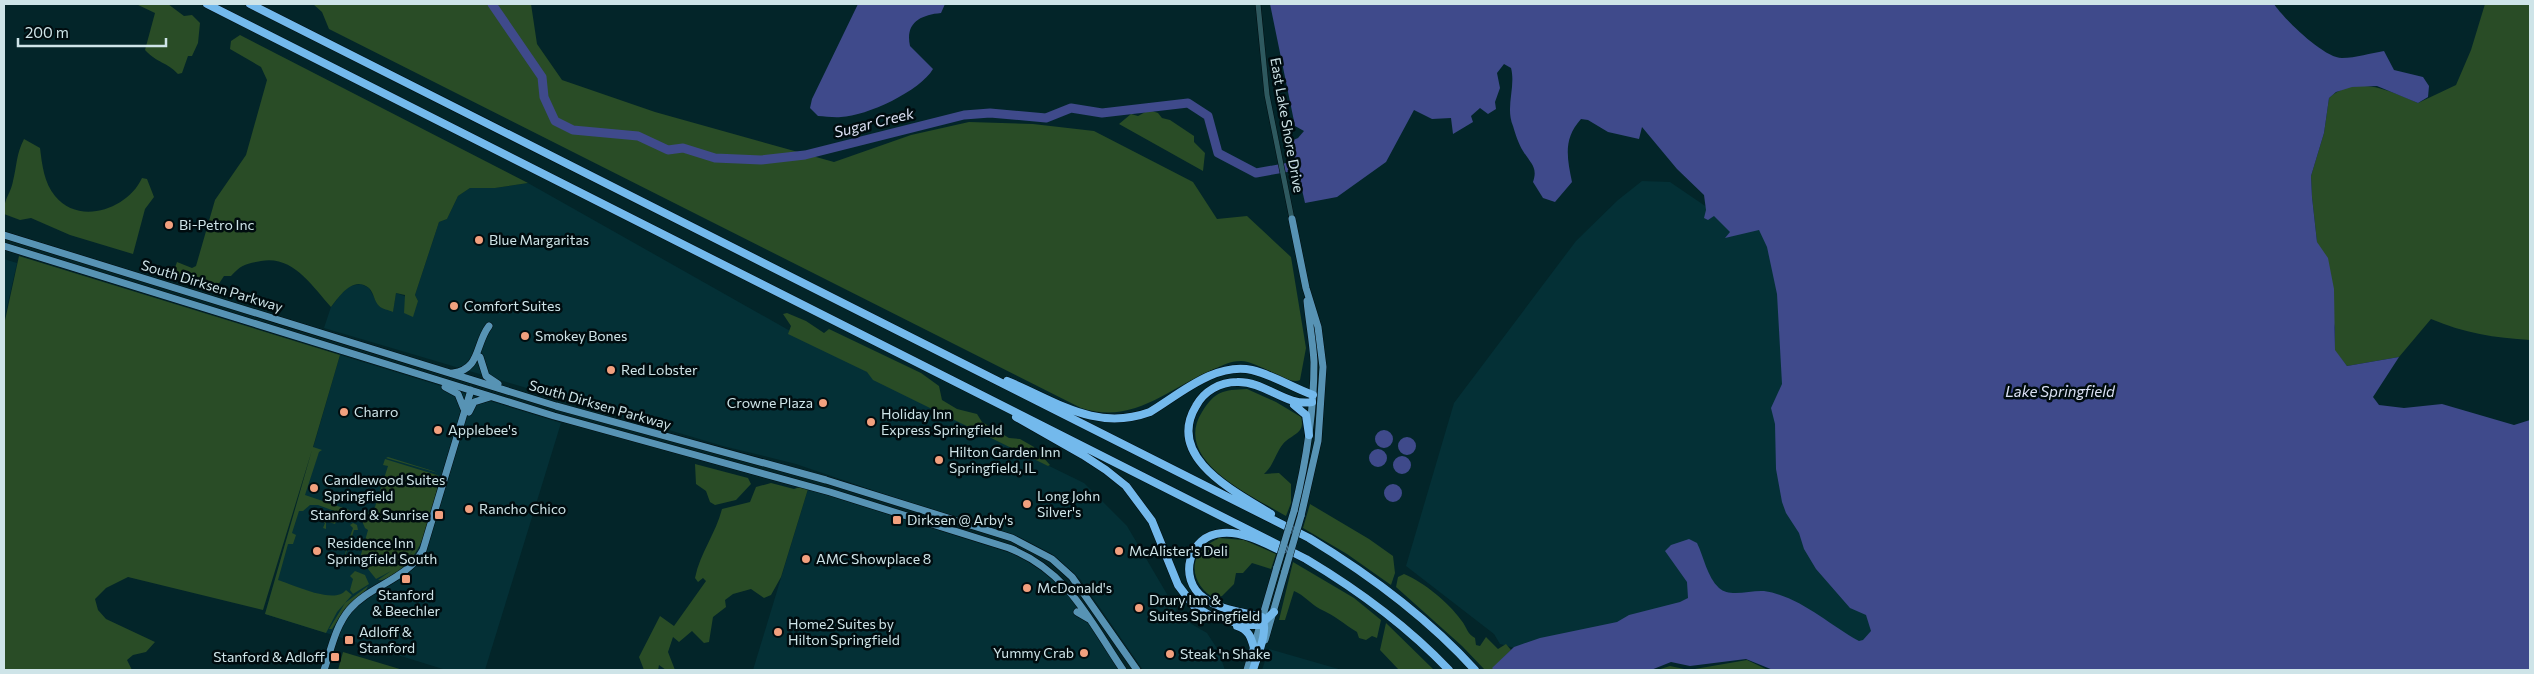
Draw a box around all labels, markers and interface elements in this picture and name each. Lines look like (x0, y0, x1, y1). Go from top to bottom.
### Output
scale bar (18, 15, 165, 47)
text: 200 m (25, 23, 69, 41)
street label: East Lake Shore Drive (1267, 56, 1308, 194)
water label: Sugar Creek (832, 103, 916, 141)
place label: Bi-Petro Inc (179, 216, 254, 233)
marker: Bi-Petro Inc (163, 219, 175, 231)
place label: Blue Margaritas (489, 231, 589, 248)
marker: Blue Margaritas (473, 234, 485, 246)
street label: South Dirksen Parkway (139, 256, 285, 315)
place label: Comfort Suites (464, 297, 561, 314)
marker: Comfort Suites (448, 300, 460, 312)
place label: Smokey Bones (535, 327, 627, 344)
marker: Smokey Bones (519, 330, 531, 342)
place label: Red Lobster (621, 361, 698, 378)
marker: Red Lobster (605, 364, 617, 376)
street label: South Dirksen Parkway (527, 376, 673, 433)
water label: Lake Springfield (2005, 382, 2116, 400)
place label: Crowne Plaza (727, 394, 813, 411)
marker: Crowne Plaza (817, 397, 829, 409)
place label: Charro (354, 403, 398, 420)
place label: Holiday Inn Express Springfield (881, 405, 1003, 438)
marker: Charro (338, 406, 350, 418)
marker: Holiday Inn Express Springfield (865, 416, 877, 428)
place label: Applebee's (448, 421, 517, 438)
marker: Applebee's (432, 424, 444, 436)
place label: Hilton Garden Inn Springfield, IL (949, 443, 1060, 476)
marker: Hilton Garden Inn Springfield, IL (933, 454, 945, 466)
place label: Candlewood Suites Springfield (324, 471, 445, 504)
marker: Candlewood Suites Springfield (308, 482, 320, 494)
place label: Long John Silver's (1037, 487, 1100, 520)
marker: Long John Silver's (1021, 498, 1033, 510)
place label: Rancho Chico (479, 500, 566, 517)
marker: Rancho Chico (463, 503, 475, 515)
place label: Stanford & Sunrise (310, 506, 429, 523)
marker: Stanford & Sunrise (433, 509, 445, 521)
place label: Dirksen @ Arby's (907, 511, 1013, 528)
marker: Dirksen @ Arby's (891, 514, 903, 526)
place label: Residence Inn Springfield South (327, 534, 437, 567)
place label: McAlister's Deli (1129, 542, 1228, 559)
marker: Residence Inn Springfield South (311, 545, 323, 557)
marker: McAlister's Deli (1113, 545, 1125, 557)
place label: AMC Showplace 8 (816, 550, 931, 567)
marker: AMC Showplace 8 (800, 553, 812, 565)
marker: Stanford & Beechler (400, 573, 412, 585)
place label: McDonald's (1037, 579, 1112, 596)
marker: McDonald's (1021, 582, 1033, 594)
place label: Stanford & Beechler (372, 586, 441, 619)
place label: Drury Inn & Suites Springfield (1149, 591, 1260, 624)
marker: Drury Inn & Suites Springfield (1133, 602, 1145, 614)
place label: Home2 Suites by Hilton Springfield (788, 615, 900, 648)
place label: Adloff & Stanford (359, 623, 415, 656)
marker: Home2 Suites by Hilton Springfield (772, 626, 784, 638)
marker: Adloff & Stanford (343, 634, 355, 646)
place label: Yummy Crab (993, 644, 1074, 661)
place label: Steak 'n Shake (1180, 645, 1270, 662)
marker: Yummy Crab (1078, 647, 1090, 659)
place label: Stanford & Adloff (213, 648, 325, 665)
marker: Steak 'n Shake (1164, 648, 1176, 660)
marker: Stanford & Adloff (329, 651, 341, 663)

